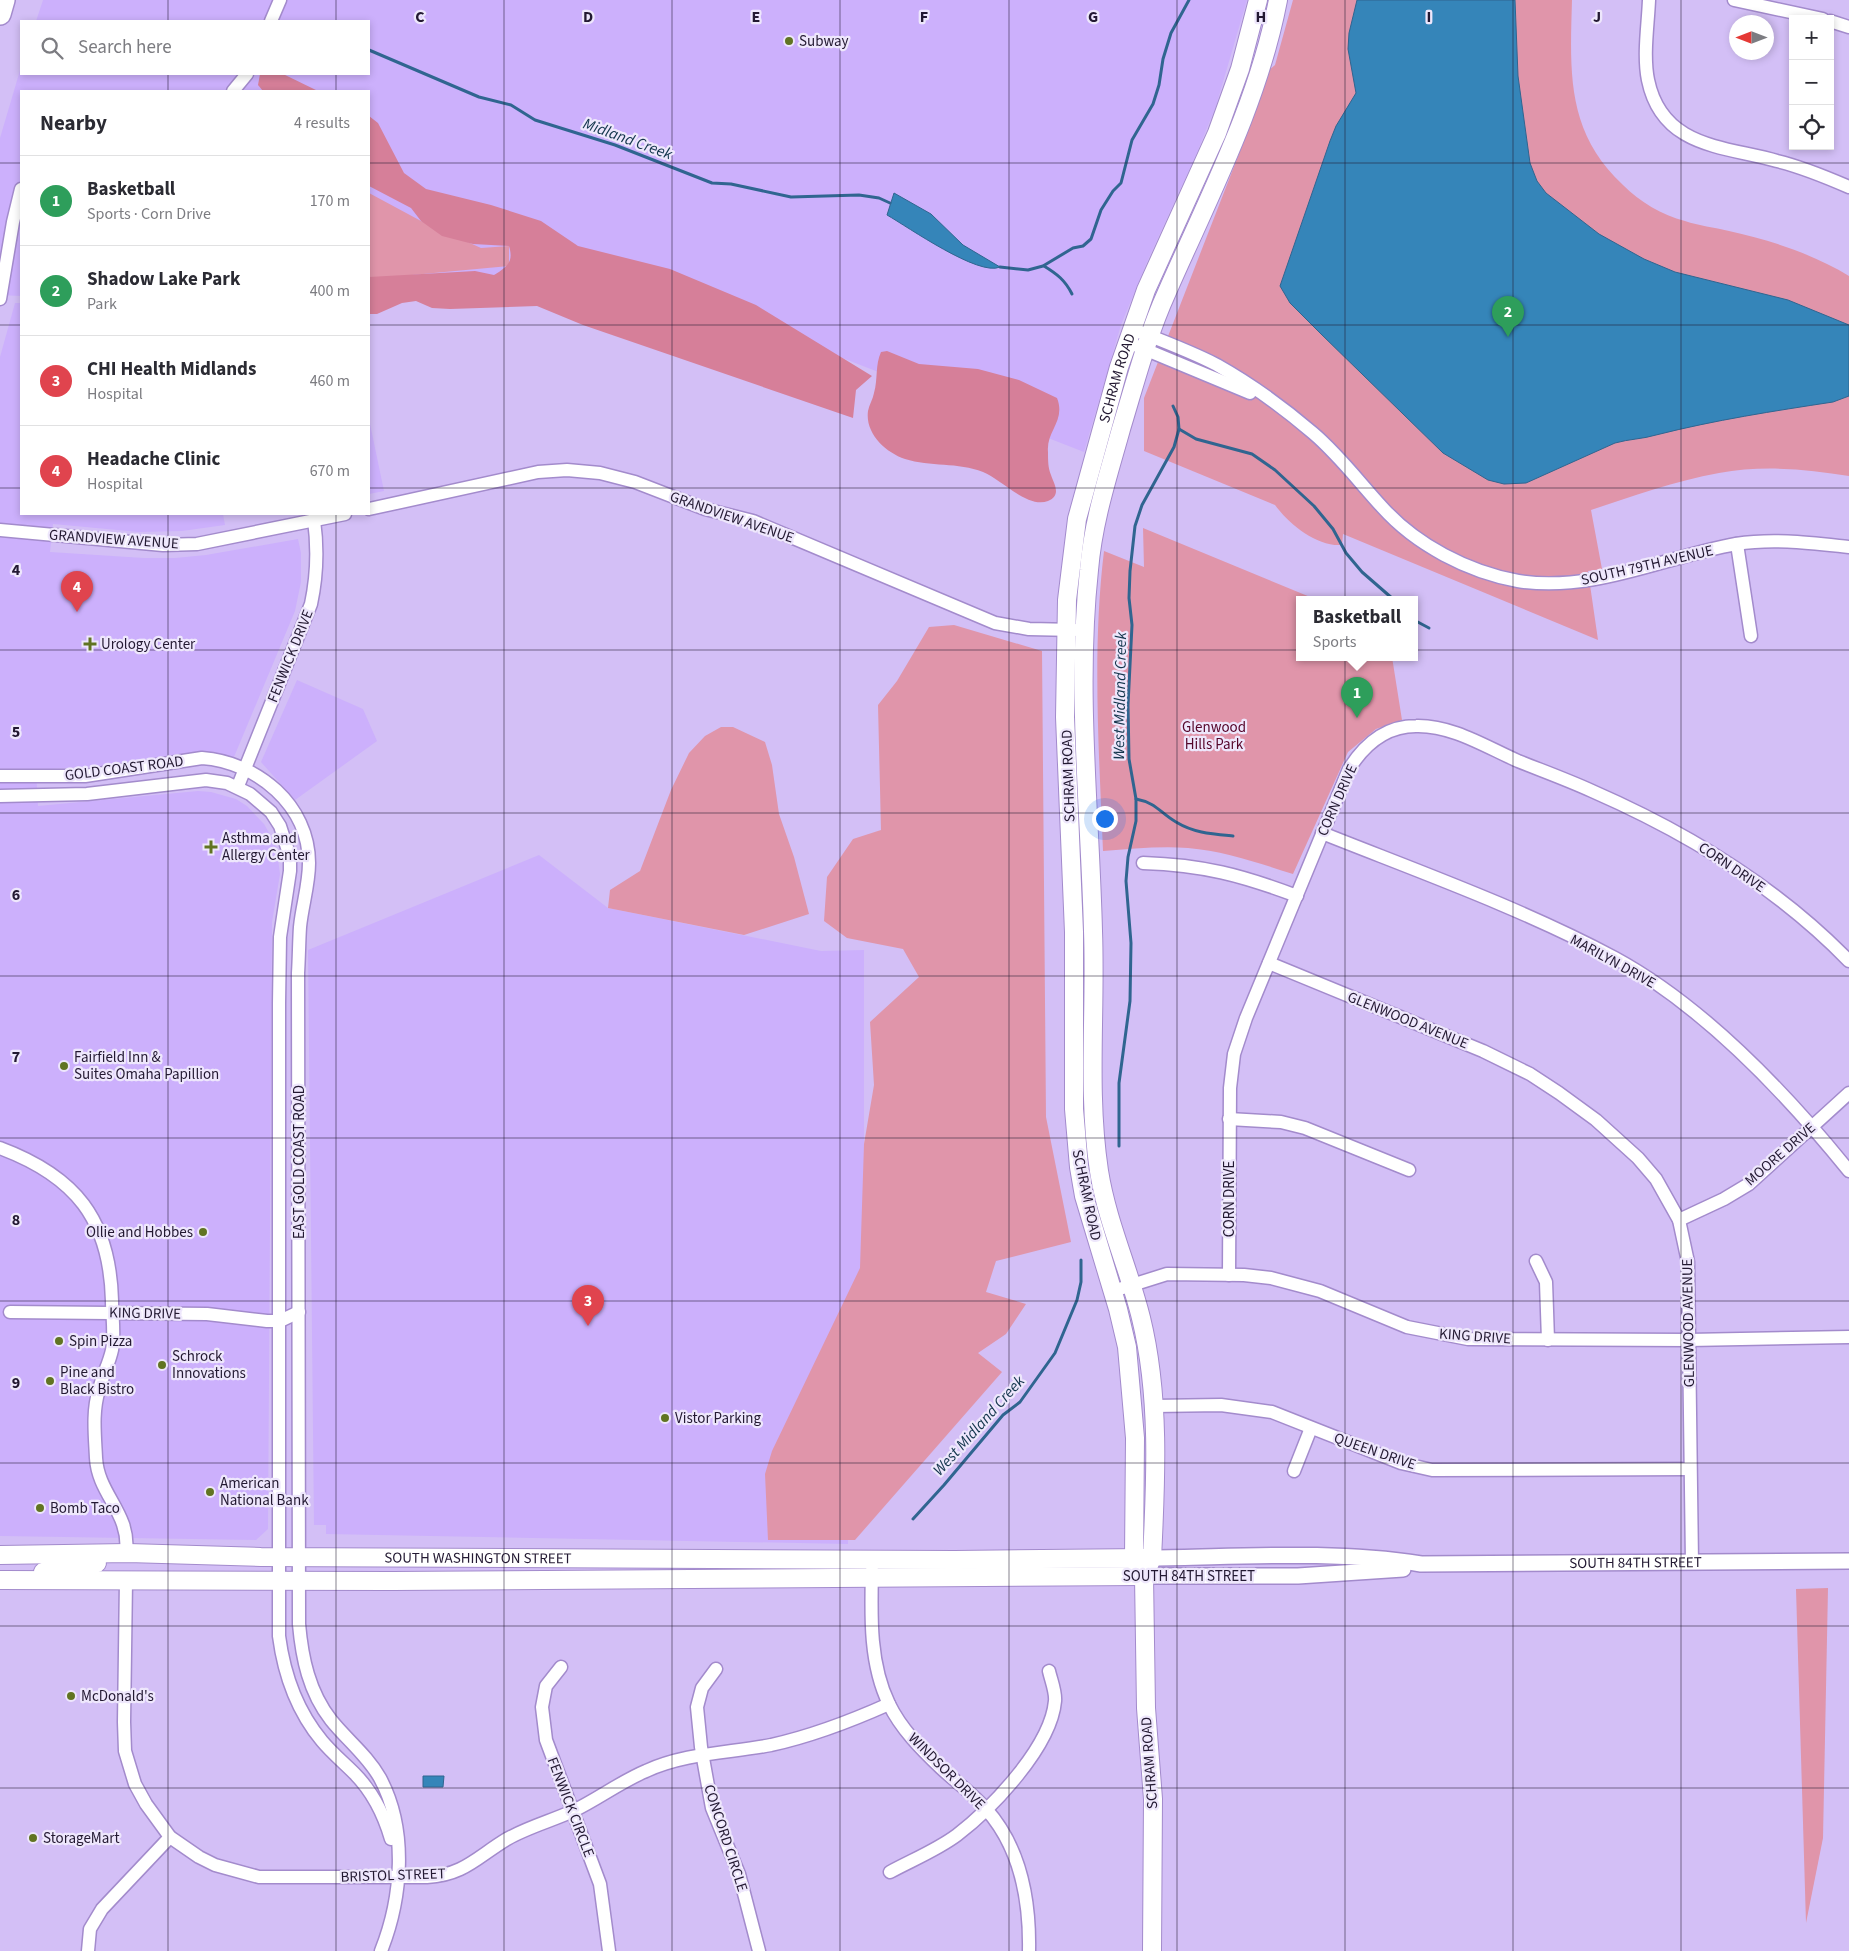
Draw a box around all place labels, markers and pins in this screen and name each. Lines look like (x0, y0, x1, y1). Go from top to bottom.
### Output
place label: Subway (799, 31, 849, 52)
marker: Subway (783, 35, 795, 47)
pin: 2 (1492, 296, 1524, 337)
pin: 4 (61, 571, 93, 612)
place label: Urology Center (101, 634, 196, 655)
marker: Urology Center (83, 637, 97, 651)
pin: 1 (1341, 677, 1373, 718)
place label: Asthma and Allergy Center (222, 828, 311, 866)
marker: Asthma and Allergy Center (204, 840, 218, 854)
place label: Fairfield Inn & Suites Omaha Papillion (74, 1047, 219, 1085)
marker: Fairfield Inn & Suites Omaha Papillion (58, 1060, 70, 1072)
place label: Ollie and Hobbes (86, 1222, 193, 1243)
marker: Ollie and Hobbes (197, 1226, 209, 1238)
pin: 3 (572, 1285, 604, 1326)
place label: Spin Pizza (69, 1331, 132, 1352)
marker: Spin Pizza (53, 1335, 65, 1347)
place label: Schrock Innovations (172, 1346, 246, 1384)
marker: Schrock Innovations (156, 1359, 168, 1371)
place label: Pine and Black Bistro (60, 1362, 134, 1400)
marker: Pine and Black Bistro (44, 1375, 56, 1387)
place label: Vistor Parking (675, 1408, 762, 1429)
marker: Vistor Parking (659, 1412, 671, 1424)
place label: American National Bank (220, 1473, 309, 1511)
marker: American National Bank (204, 1486, 216, 1498)
place label: Bomb Taco (50, 1498, 120, 1519)
marker: Bomb Taco (34, 1502, 46, 1514)
place label: McDonald's (81, 1686, 154, 1707)
marker: McDonald's (65, 1690, 77, 1702)
place label: StorageMart (43, 1828, 120, 1849)
marker: StorageMart (27, 1832, 39, 1844)

